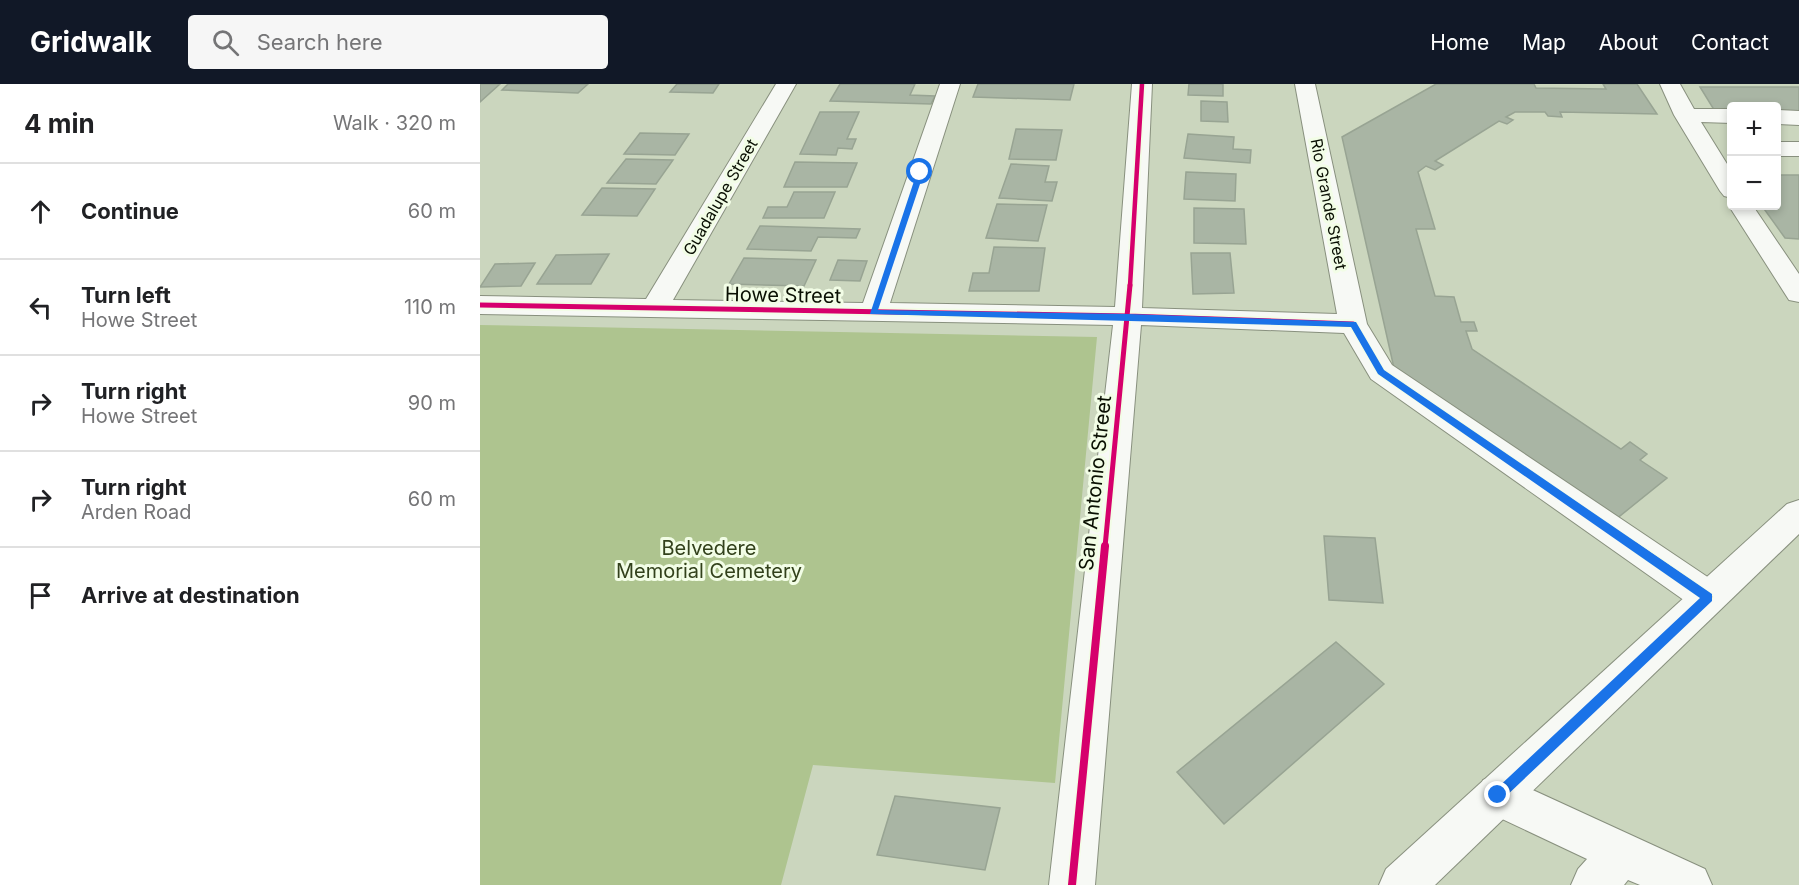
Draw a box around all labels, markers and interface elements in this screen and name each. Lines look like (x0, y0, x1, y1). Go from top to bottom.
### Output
search box (188, 15, 608, 69)
text: Gridwalk (30, 25, 152, 59)
icon: search (209, 26, 242, 59)
text: Search here (257, 29, 382, 55)
text: Home (1430, 30, 1489, 55)
text: Map (1522, 30, 1566, 55)
text: About (1599, 30, 1658, 55)
text: Contact (1691, 30, 1769, 55)
map controls (1727, 102, 1781, 210)
button: + (1727, 102, 1781, 156)
text: 4 min (24, 108, 95, 139)
text: Walk · 320 m (333, 111, 456, 135)
street label: Guadalupe Street (679, 135, 761, 259)
street label: Rio Grande Street (1306, 137, 1352, 271)
button: − (1727, 156, 1781, 210)
route start (906, 158, 932, 184)
icon: ahead (24, 195, 57, 228)
text: Continue (81, 198, 179, 224)
text: 60 m (408, 199, 456, 223)
text: Turn left (81, 282, 171, 308)
street label: Howe Street (725, 282, 842, 308)
icon: left (24, 291, 57, 324)
text: 110 m (404, 295, 456, 319)
text: Howe Street (81, 308, 197, 332)
text: Turn right (81, 378, 187, 404)
icon: right (24, 387, 57, 420)
text: 90 m (408, 391, 456, 415)
street label: San Antonio Street (1074, 394, 1116, 572)
text: Howe Street (81, 404, 197, 428)
text: Turn right (81, 474, 187, 500)
icon: right (24, 483, 57, 516)
text: 60 m (408, 487, 456, 511)
text: Arden Road (81, 500, 192, 524)
park label: Belvedere Memorial Cemetery (616, 536, 802, 583)
icon: arrive (24, 579, 57, 612)
text: Arrive at destination (81, 582, 300, 608)
route end (1484, 781, 1510, 807)

